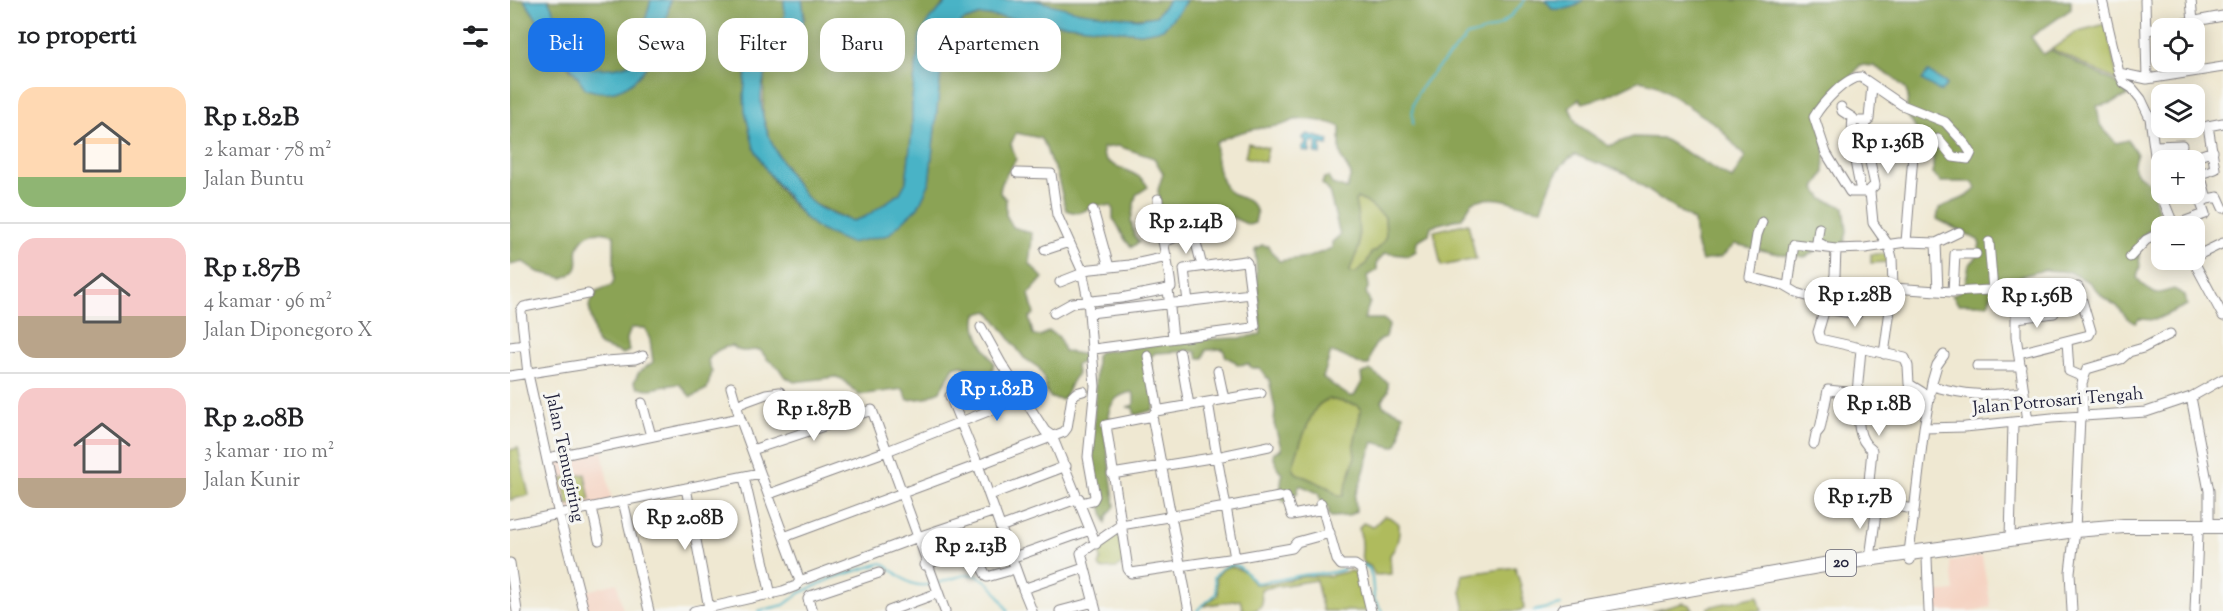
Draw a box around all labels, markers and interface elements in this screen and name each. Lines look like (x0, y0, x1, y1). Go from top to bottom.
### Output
text: 10 properti (18, 18, 137, 55)
chip: Beli (528, 18, 605, 72)
chip: Sewa (617, 18, 706, 72)
chip: Filter (718, 18, 808, 72)
chip: Baru (820, 18, 905, 72)
chip: Apartemen (917, 18, 1061, 72)
map controls (2151, 18, 2205, 270)
button: locate (2151, 18, 2205, 72)
icon: filters (459, 20, 492, 53)
button: layers (2151, 84, 2205, 138)
text: Rp 1.82B (204, 100, 299, 137)
icon: home (66, 111, 138, 183)
pin: Rp 1.36B (1826, 124, 1950, 175)
text: Rp 1.36B (1852, 129, 1924, 158)
text: 2 kamar · 78 m² (204, 137, 332, 166)
button: + (2151, 150, 2205, 204)
text: Jalan Buntu (204, 166, 304, 195)
pin: Rp 2.14B (1124, 204, 1248, 255)
text: Rp 2.14B (1149, 209, 1223, 238)
button: − (2151, 216, 2205, 270)
text: Rp 1.87B (204, 251, 300, 288)
icon: home (66, 262, 138, 334)
pin: Rp 1.28B (1793, 277, 1917, 328)
pin: Rp 1.56B (1975, 278, 2099, 329)
text: Rp 1.28B (1818, 282, 1892, 311)
text: Rp 1.56B (2002, 283, 2072, 312)
text: 4 kamar · 96 m² (204, 288, 332, 317)
text: Jalan Diponegoro X (204, 317, 373, 346)
pin: Rp 1.82B (935, 371, 1059, 422)
text: Rp 1.82B (960, 376, 1034, 405)
street label: Jalan Potrosari Tengah (1970, 382, 2145, 423)
pin: Rp 1.8B (1824, 386, 1934, 437)
street label: Jalan Temugiring (537, 390, 590, 525)
pin: Rp 1.87B (752, 391, 876, 442)
text: Rp 1.8B (1847, 391, 1911, 420)
text: Rp 1.87B (777, 396, 851, 425)
text: Rp 2.08B (204, 401, 304, 438)
icon: home (66, 412, 138, 484)
text: 3 kamar · 110 m² (204, 438, 335, 467)
text: Jalan Kunir (204, 467, 300, 496)
pin: Rp 1.7B (1805, 479, 1915, 530)
text: Rp 1.7B (1828, 484, 1892, 513)
pin: Rp 2.08B (623, 500, 747, 551)
text: Rp 2.08B (647, 505, 723, 534)
pin: Rp 2.13B (909, 528, 1033, 579)
text: Rp 2.13B (935, 533, 1007, 562)
road number: 20 (1826, 550, 1856, 576)

